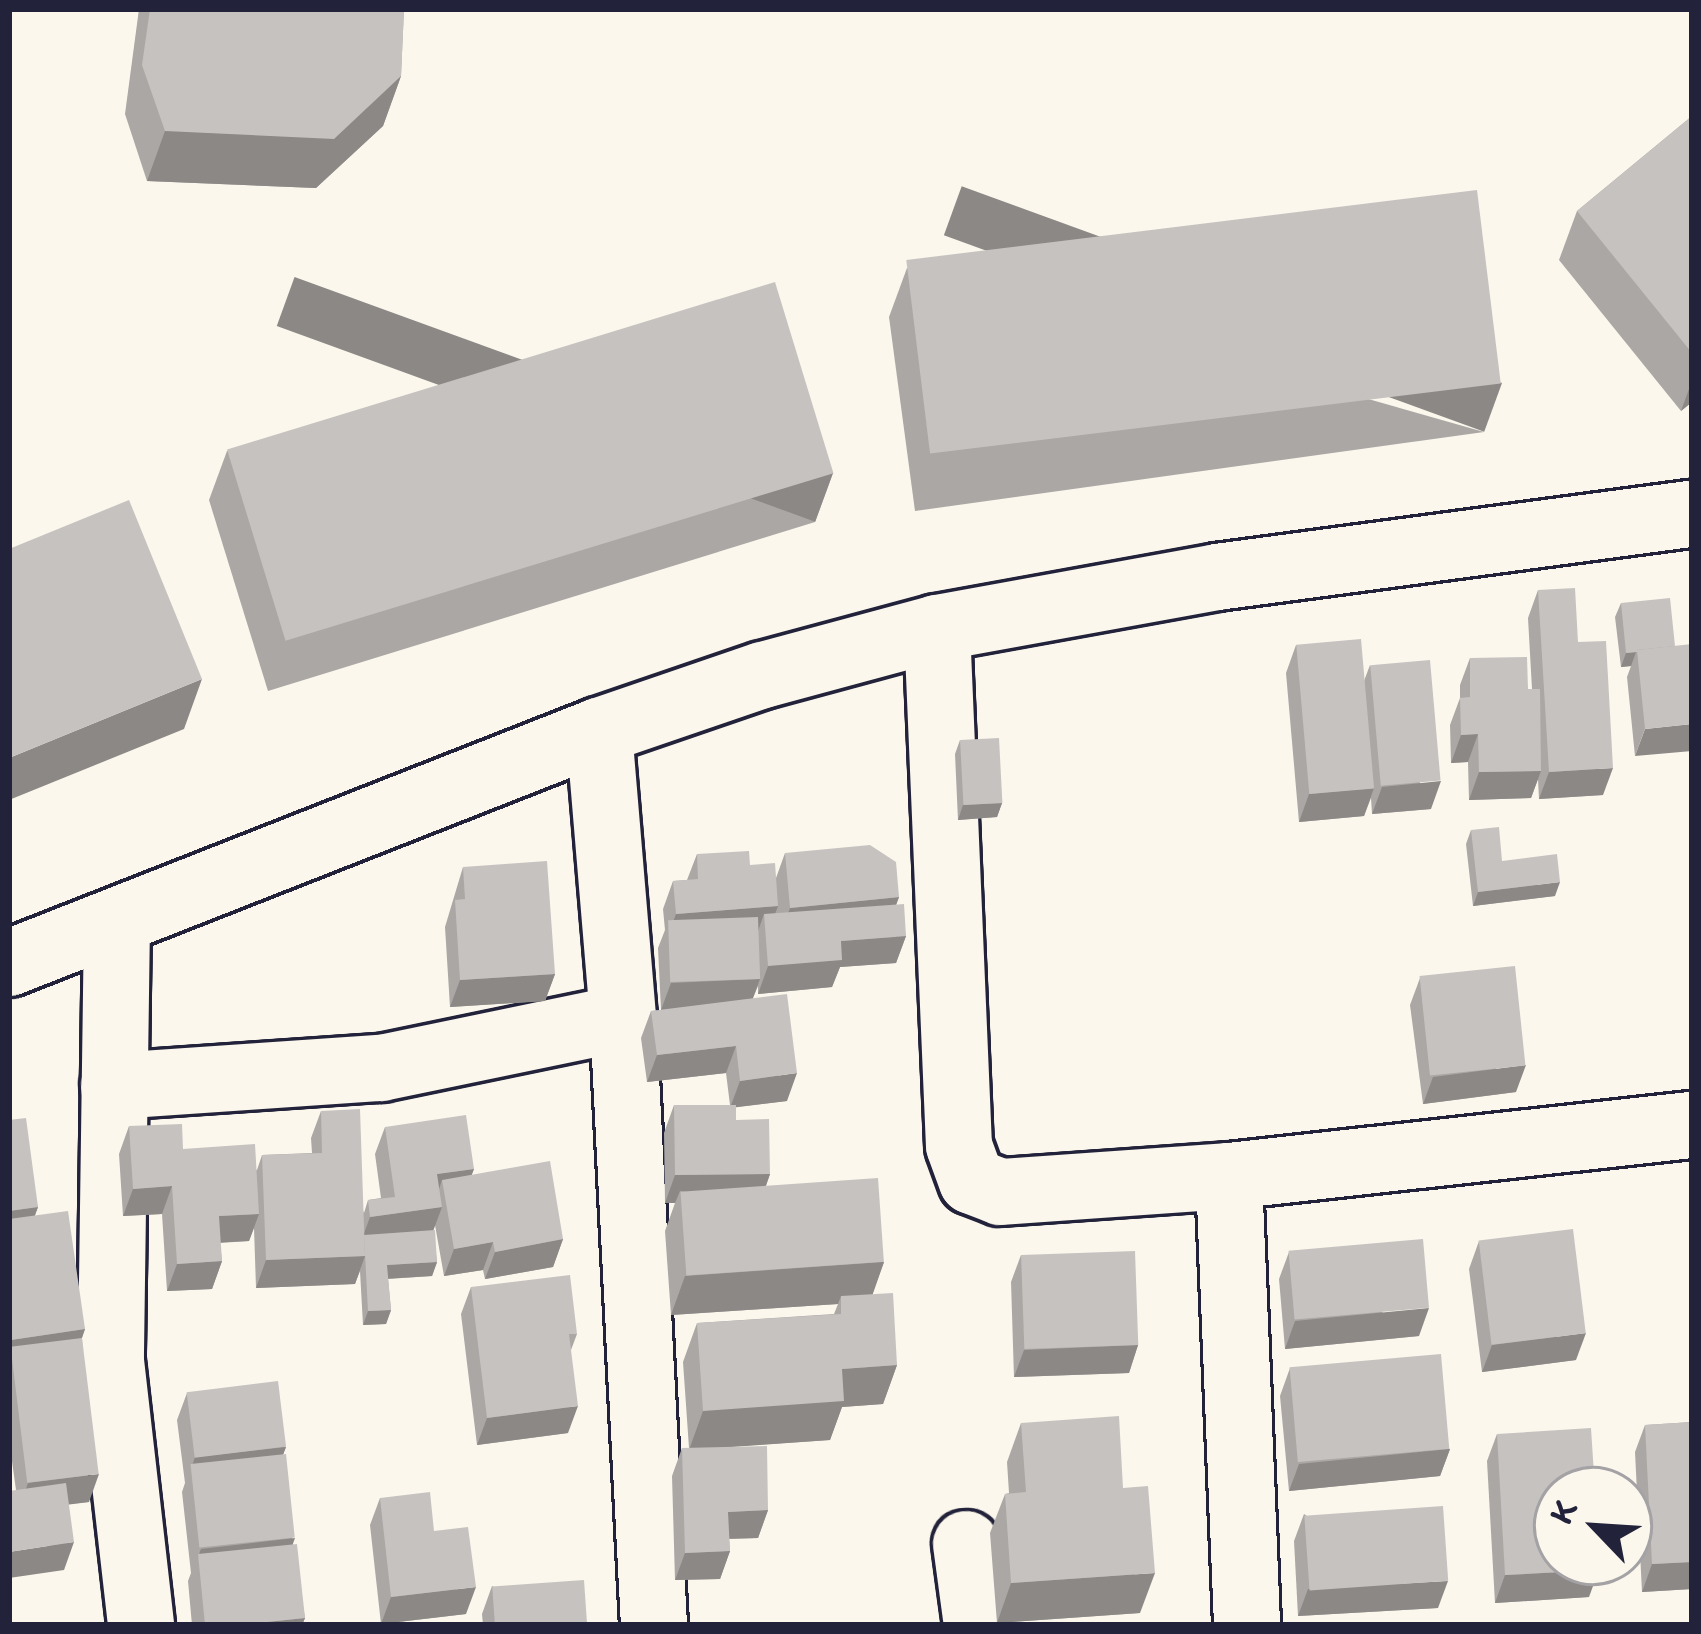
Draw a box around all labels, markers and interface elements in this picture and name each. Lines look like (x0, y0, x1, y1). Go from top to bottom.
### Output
north arrow (1533, 1466, 1653, 1586)
text: K (1541, 1494, 1585, 1530)

